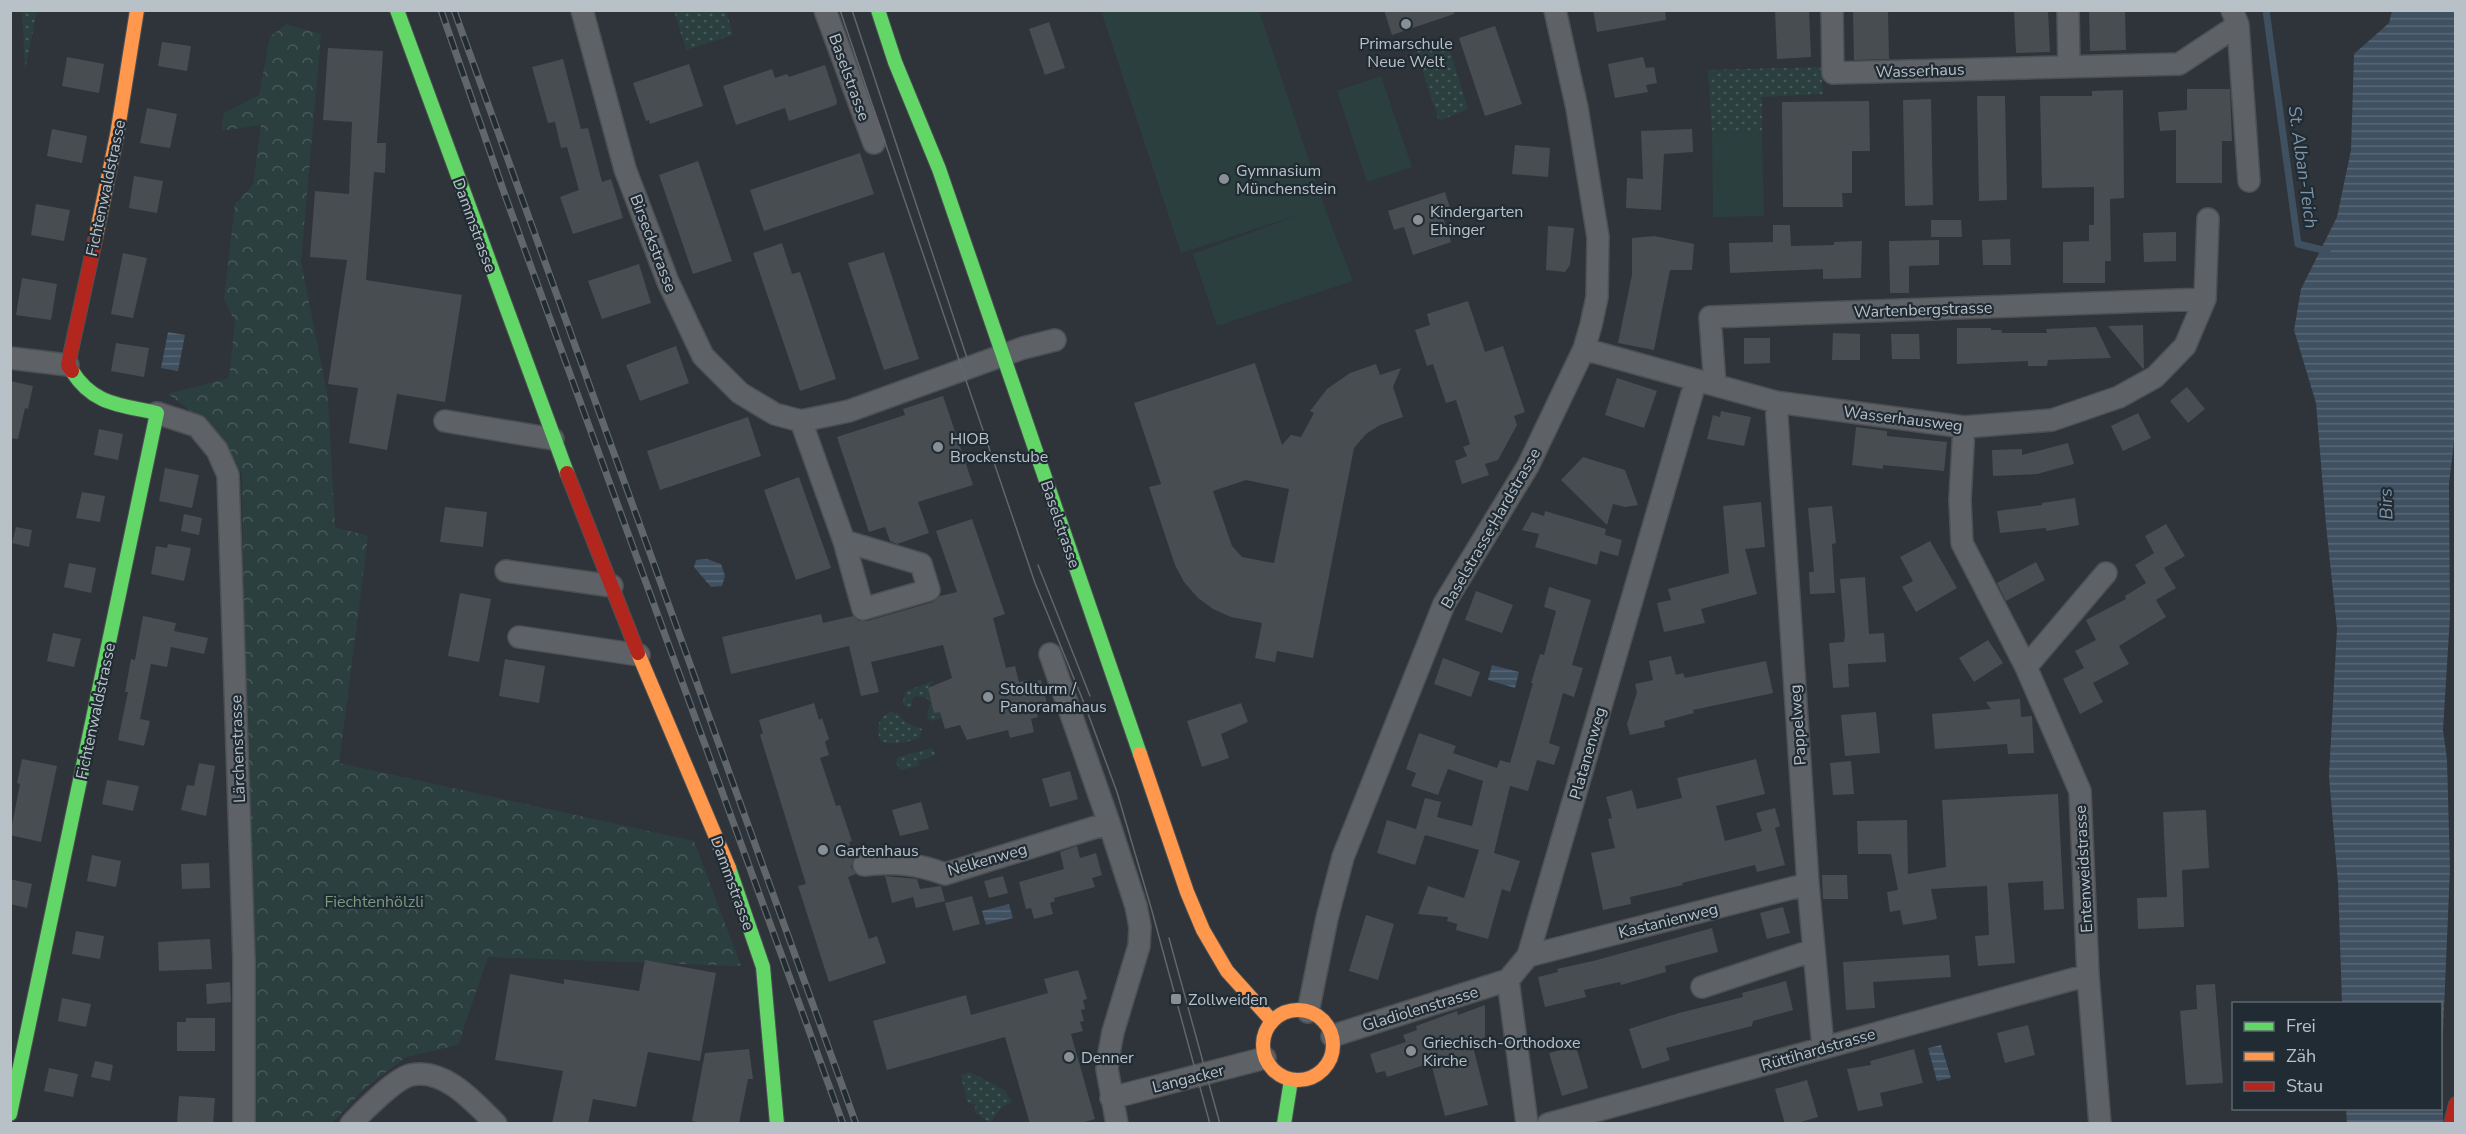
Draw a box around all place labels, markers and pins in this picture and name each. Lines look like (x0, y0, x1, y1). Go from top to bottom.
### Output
marker: Primarschule Neue Welt (1399, 17, 1413, 31)
place label: Primarschule Neue Welt (1359, 33, 1453, 73)
place label: Gymnasium Münchenstein (1236, 160, 1336, 200)
marker: Gymnasium Münchenstein (1217, 172, 1231, 186)
place label: Kindergarten Ehinger (1430, 201, 1523, 241)
marker: Kindergarten Ehinger (1411, 213, 1425, 227)
place label: HIOB Brockenstube (950, 428, 1048, 468)
marker: HIOB Brockenstube (931, 440, 945, 454)
place label: Stollturm / Panoramahaus (1000, 678, 1107, 718)
marker: Stollturm / Panoramahaus (981, 690, 995, 704)
place label: Gartenhaus (835, 840, 919, 862)
marker: Gartenhaus (816, 843, 830, 857)
place label: Zollweiden (1188, 989, 1268, 1011)
marker: Zollweiden (1169, 992, 1183, 1006)
place label: Griechisch-Orthodoxe Kirche (1423, 1032, 1581, 1072)
marker: Griechisch-Orthodoxe Kirche (1404, 1044, 1418, 1058)
place label: Denner (1081, 1047, 1134, 1069)
marker: Denner (1062, 1050, 1076, 1064)

